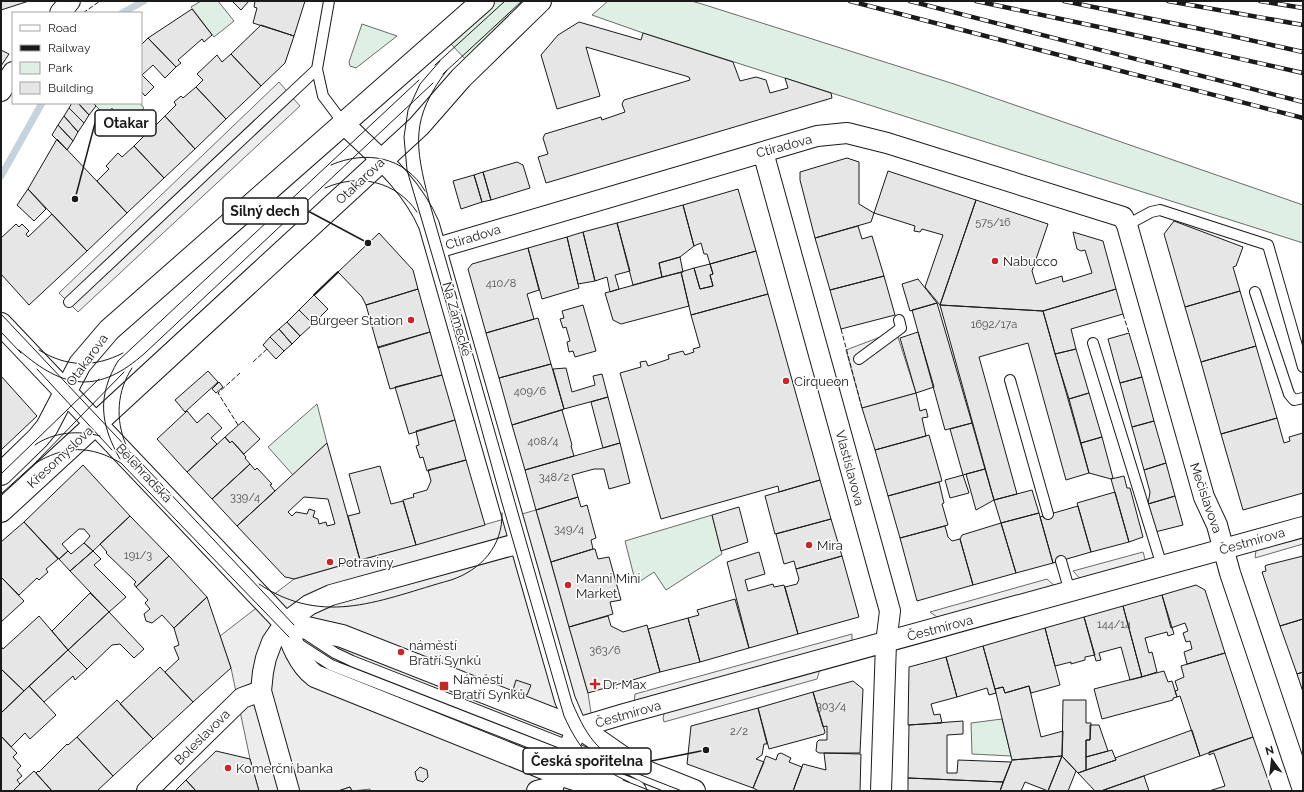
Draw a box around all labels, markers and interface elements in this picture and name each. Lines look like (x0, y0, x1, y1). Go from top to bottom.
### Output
legend (12, 12, 142, 104)
text: Road (48, 21, 77, 35)
text: Railway (48, 41, 91, 55)
text: Park (48, 61, 73, 75)
text: Building (48, 81, 94, 95)
callout: Otakar (95, 110, 156, 136)
text: Otakar (103, 115, 149, 131)
street label: Ctiradova (754, 131, 814, 161)
street label: Otakarova (333, 155, 387, 207)
callout: Silný dech (223, 198, 308, 224)
text: Silný dech (230, 203, 300, 219)
house number: 575/16 (975, 216, 1011, 229)
street label: Ctiradova (443, 221, 503, 253)
place label: Nabucco (1003, 254, 1058, 269)
marker: Nabucco (990, 256, 1000, 266)
house number: 410/8 (486, 277, 516, 290)
street label: Na Zámecké (439, 280, 475, 358)
place label: Burgeer Station (310, 313, 403, 328)
marker: Burgeer Station (406, 315, 416, 325)
house number: 1692/17a (971, 318, 1017, 331)
street label: Otakarova (63, 331, 111, 389)
place label: Cirqueon (794, 374, 849, 389)
marker: Cirqueon (781, 376, 791, 386)
house number: 409/6 (514, 385, 546, 398)
street label: Křesomyslova (24, 423, 96, 491)
street label: Vlastislavova (833, 429, 867, 507)
house number: 408/4 (528, 435, 558, 448)
street label: Bělehradská (113, 440, 175, 506)
street label: Mečislavova (1187, 461, 1225, 535)
house number: 348/2 (539, 471, 570, 484)
house number: 339/4 (230, 491, 260, 504)
house number: 349/4 (554, 523, 584, 536)
street label: Čestmírova (1217, 524, 1287, 558)
place label: Mira (817, 538, 843, 553)
marker: Mira (804, 540, 814, 550)
house number: 191/3 (124, 549, 152, 562)
place label: Potraviny (338, 555, 394, 570)
marker: Potraviny (325, 557, 335, 567)
place label: Manni Mini Market (576, 571, 640, 601)
marker: Manni Mini Market (563, 580, 573, 590)
street label: Čestmírova (905, 611, 975, 644)
house number: 144/14 (1097, 618, 1131, 631)
place label: náměstí Bratří Synků (409, 638, 481, 668)
house number: 363/6 (589, 644, 621, 657)
marker: náměstí Bratří Synků (396, 647, 406, 657)
place label: Náměstí Bratří Synků (453, 672, 525, 702)
place label: Dr. Max (603, 677, 647, 692)
marker: Dr. Max (590, 679, 600, 689)
marker: Náměstí Bratří Synků (438, 680, 450, 692)
street label: Čestmírova (593, 697, 663, 731)
house number: 303/4 (816, 700, 846, 713)
street label: Boleslavova (171, 706, 233, 768)
house number: 2/2 (730, 725, 748, 738)
north arrow (1252, 740, 1292, 780)
text: N (1264, 743, 1275, 758)
callout: Česká spořitelna (523, 748, 651, 774)
text: Česká spořitelna (531, 752, 643, 769)
place label: Komerční banka (236, 761, 333, 776)
marker: Komerční banka (223, 763, 233, 773)

